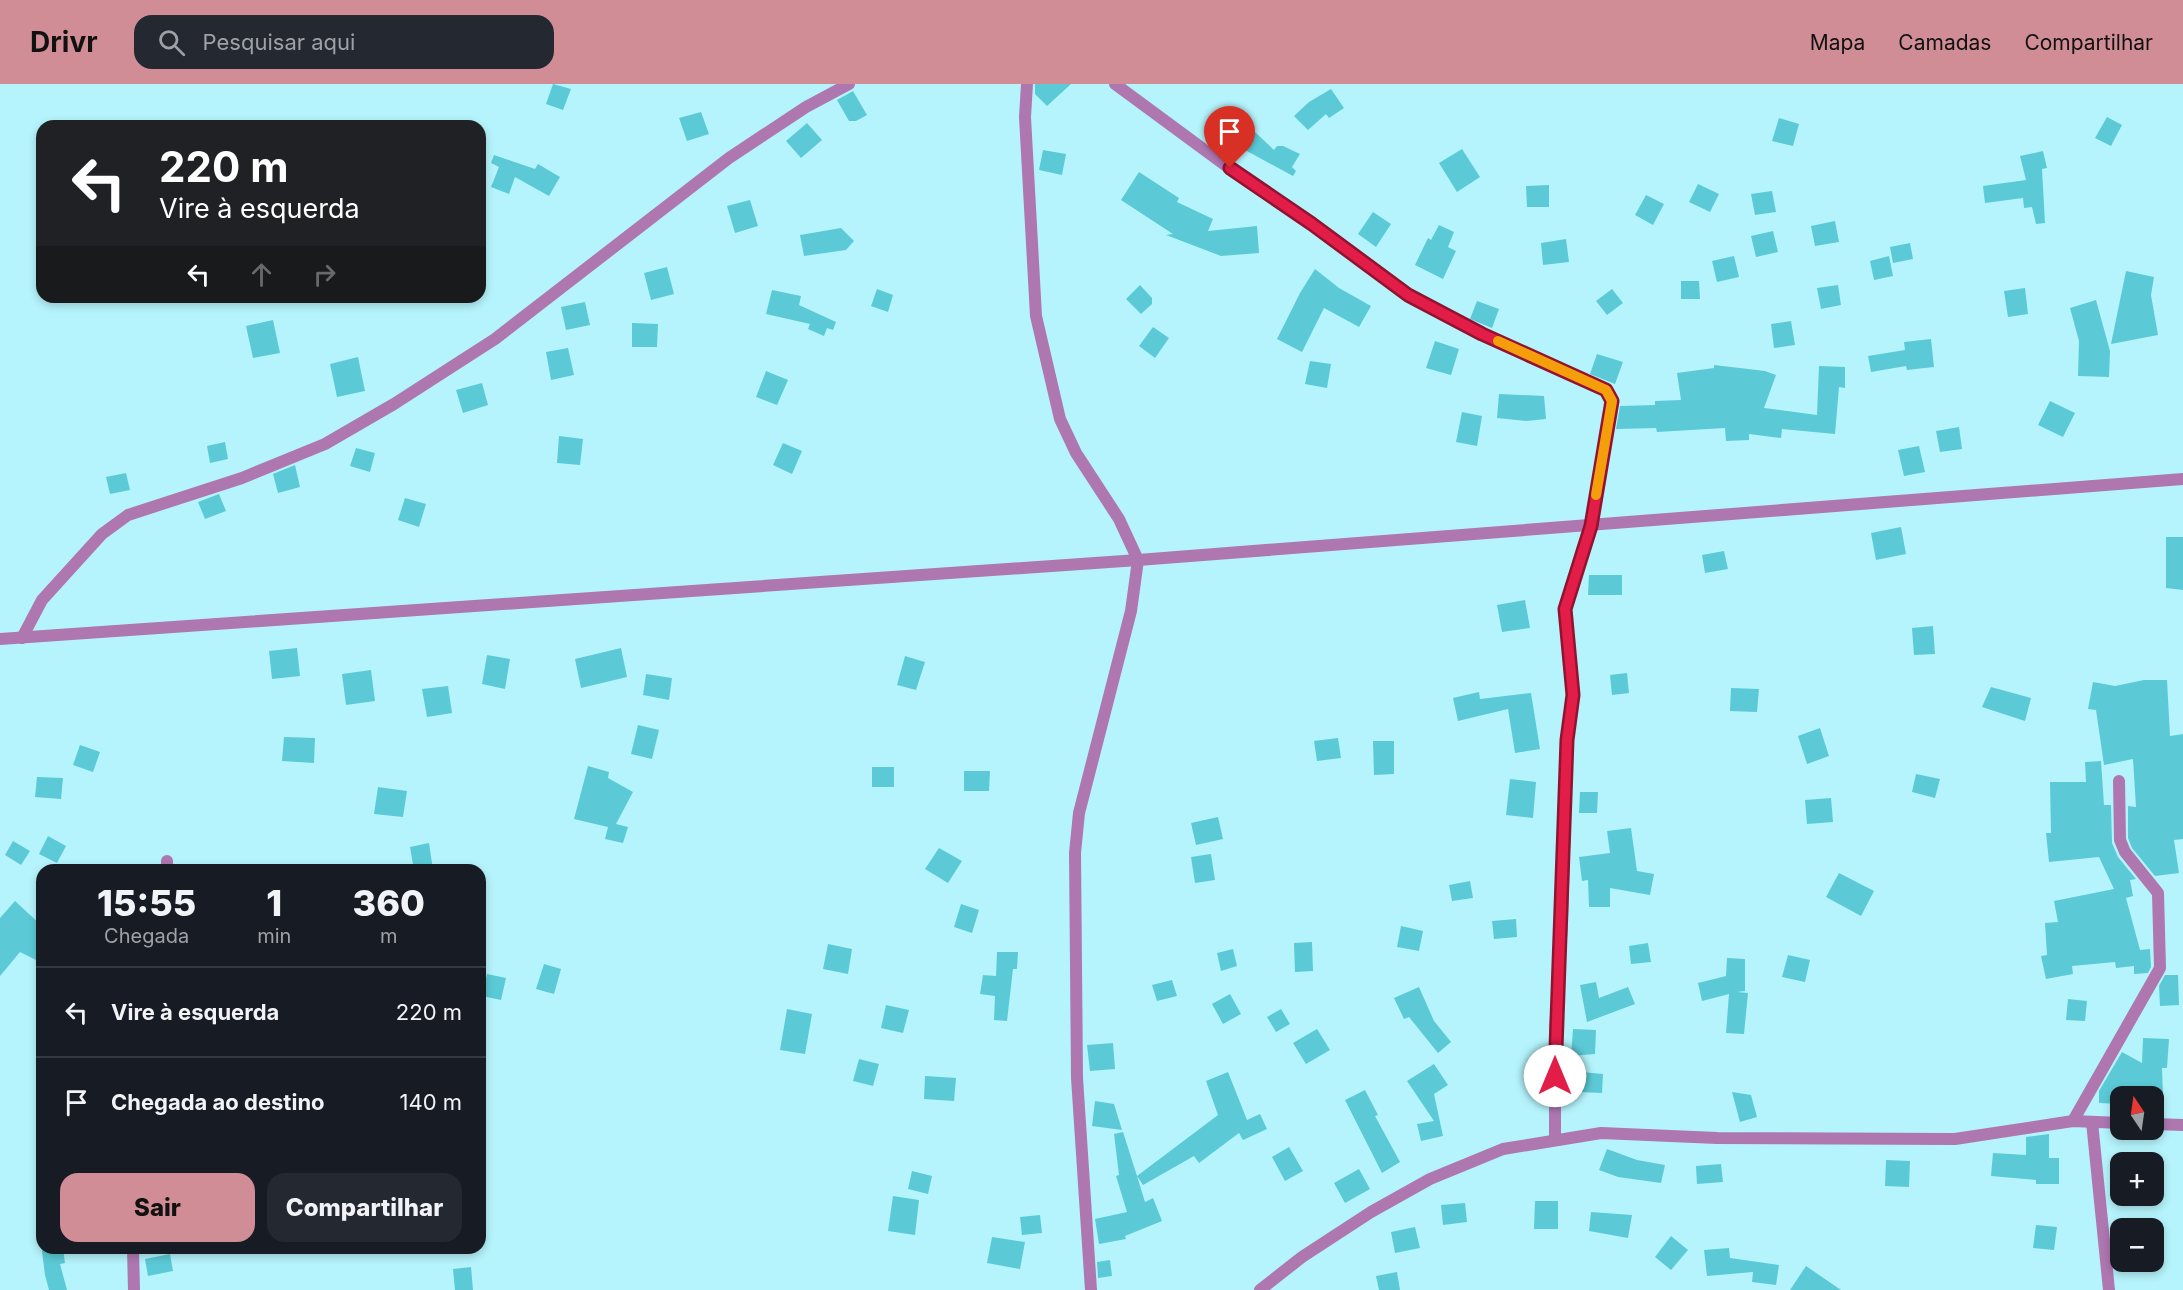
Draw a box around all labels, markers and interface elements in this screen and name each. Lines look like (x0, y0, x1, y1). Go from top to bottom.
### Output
search box (134, 15, 554, 69)
text: Drivr (30, 25, 98, 59)
icon: search (155, 26, 188, 59)
text: Pesquisar aqui (203, 29, 355, 55)
text: Mapa (1810, 30, 1865, 55)
text: Camadas (1898, 30, 1991, 55)
text: Compartilhar (2024, 30, 2153, 55)
pin (1204, 106, 1255, 168)
icon: arrive (1213, 115, 1246, 148)
text: 220 m (159, 141, 289, 192)
icon: left (60, 144, 138, 222)
text: Vire à esquerda (159, 192, 360, 225)
icon: left (182, 258, 215, 291)
icon: ahead (245, 258, 278, 291)
icon: right (308, 258, 341, 291)
text: 15:55 (97, 881, 196, 925)
text: 1 (266, 881, 282, 925)
text: 360 (353, 881, 425, 925)
text: Chegada (104, 924, 189, 948)
text: min (257, 924, 291, 948)
text: m (380, 924, 397, 948)
icon: left (60, 996, 93, 1029)
text: Vire à esquerda (111, 999, 279, 1025)
text: 220 m (396, 999, 462, 1025)
position arrow (1523, 1044, 1587, 1108)
icon: arrive (60, 1086, 93, 1119)
north arrow (2110, 1086, 2164, 1140)
map controls (2110, 1086, 2164, 1272)
text: Chegada ao destino (111, 1089, 325, 1115)
text: 140 m (400, 1089, 462, 1115)
button: + (2110, 1152, 2164, 1206)
button: Sair (60, 1173, 255, 1242)
button: Compartilhar (267, 1173, 462, 1242)
button: − (2110, 1218, 2164, 1272)

